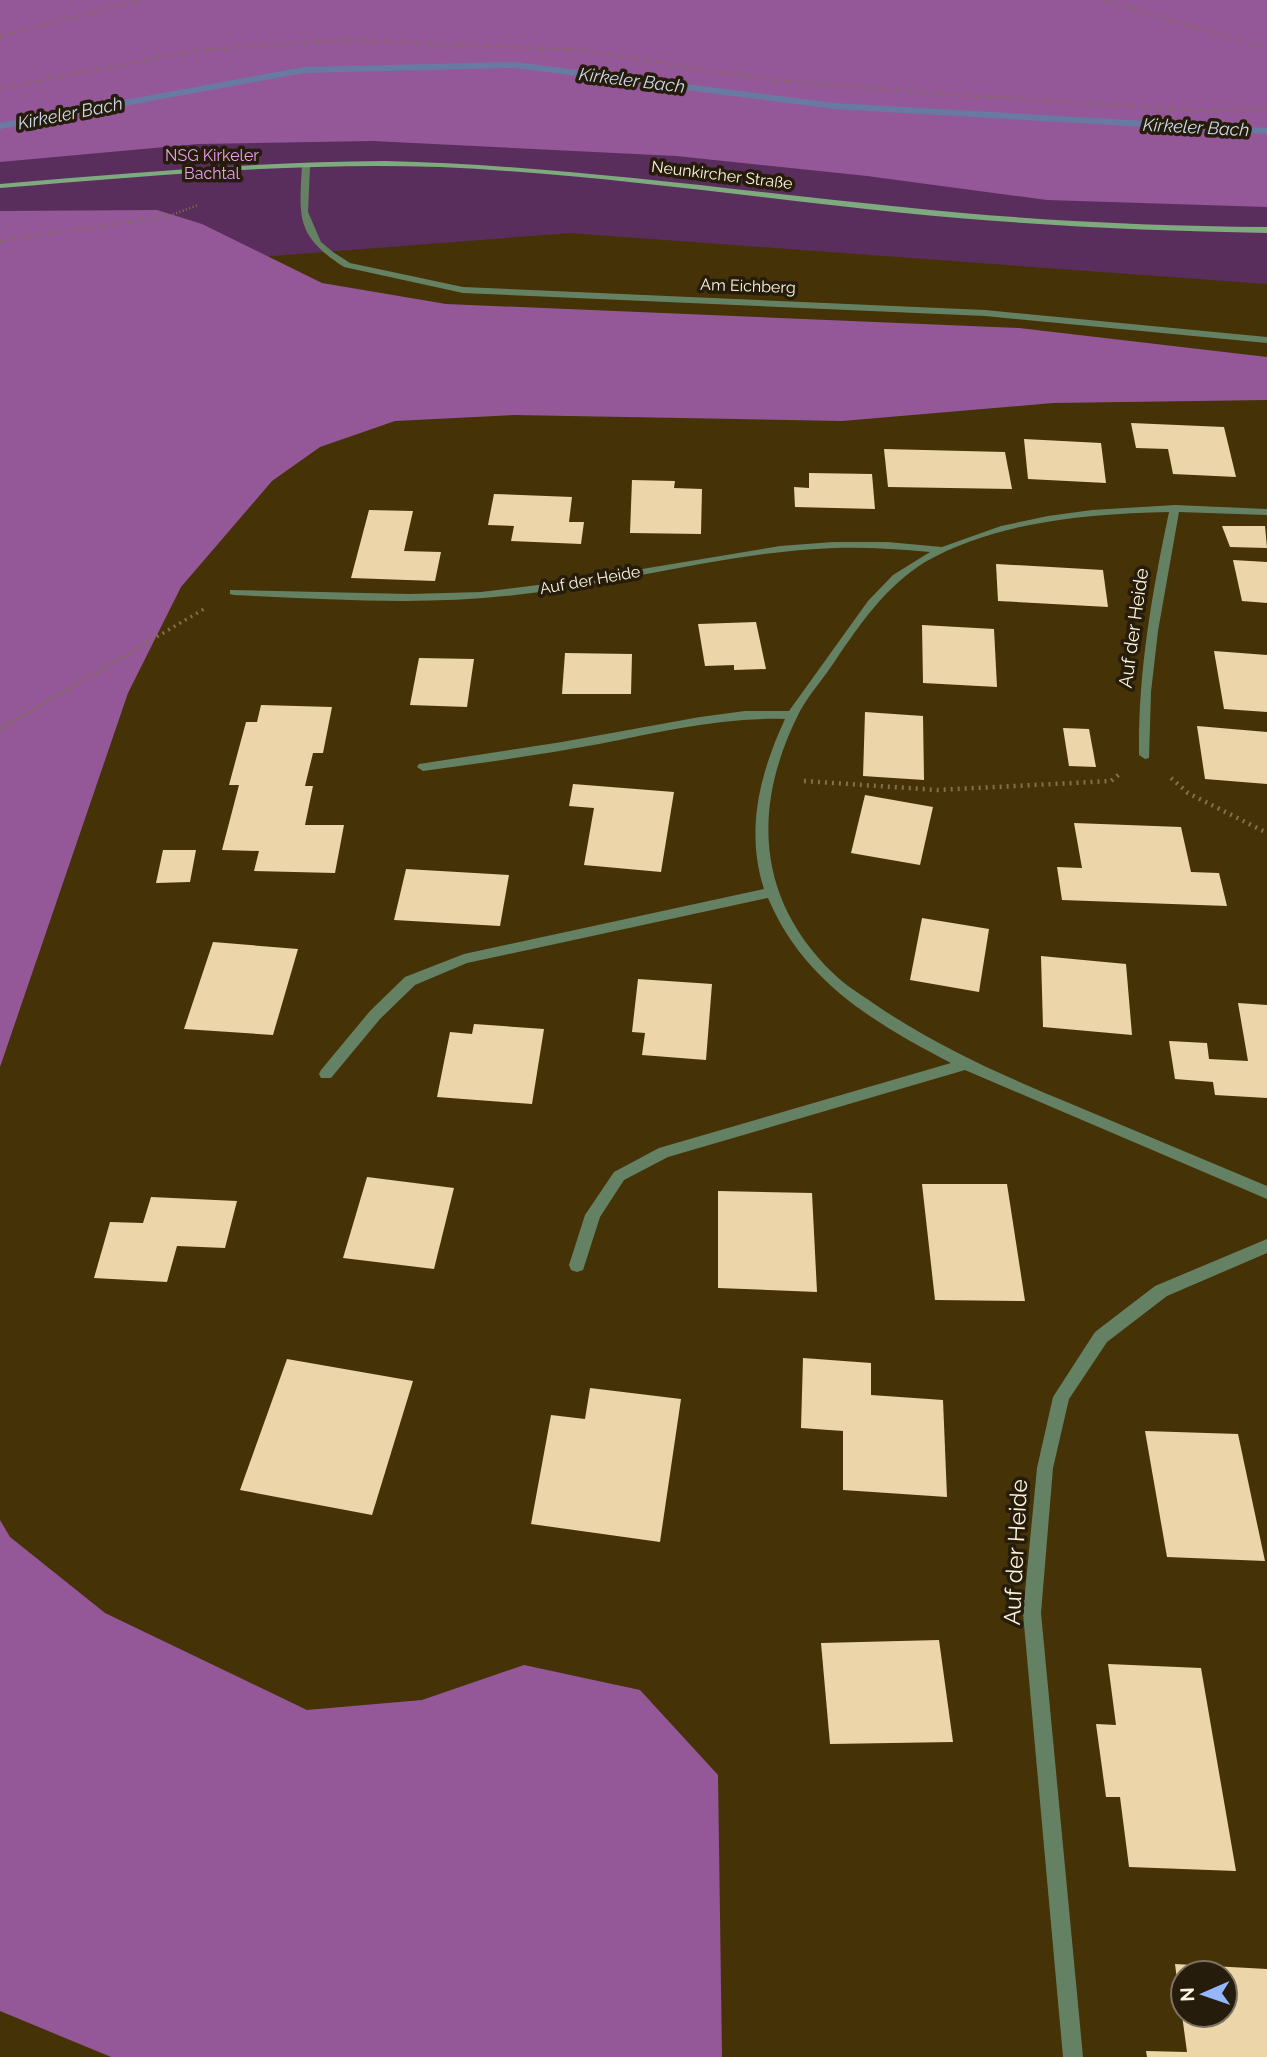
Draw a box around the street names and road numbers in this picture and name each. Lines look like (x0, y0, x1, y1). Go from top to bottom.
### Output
street label: Neunkircher Straße (650, 157, 794, 193)
street label: Am Eichberg (700, 275, 796, 297)
street label: Auf der Heide (538, 562, 642, 598)
street label: Auf der Heide (1114, 567, 1152, 689)
street label: Auf der Heide (998, 1478, 1032, 1626)

